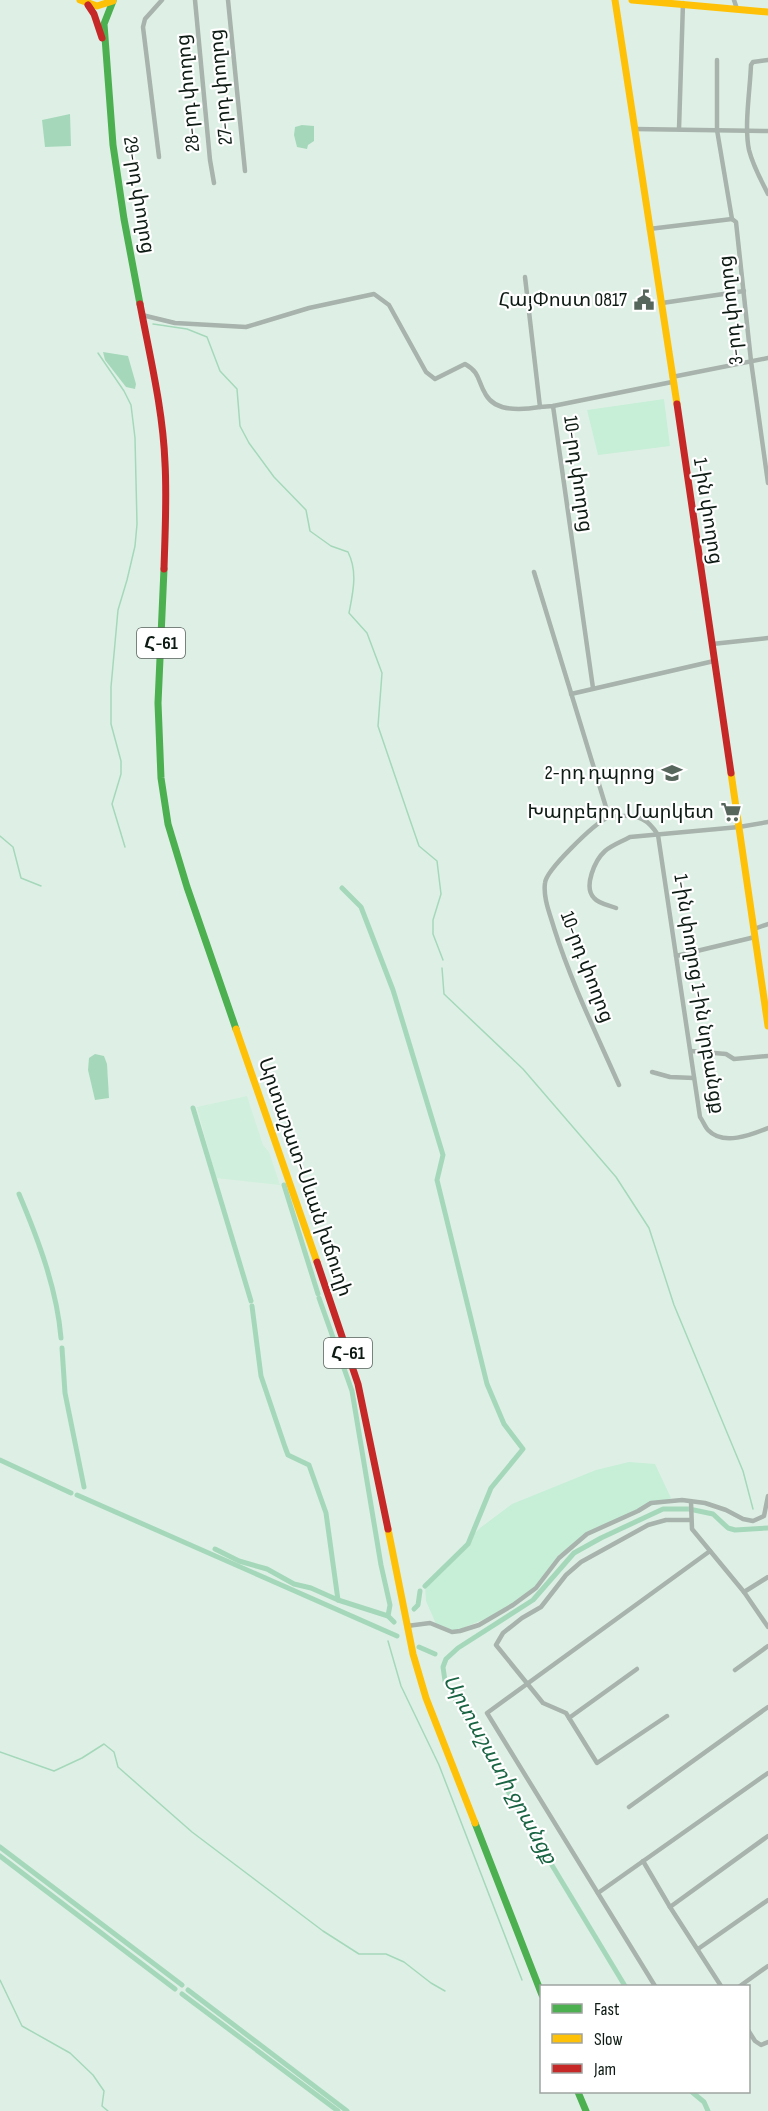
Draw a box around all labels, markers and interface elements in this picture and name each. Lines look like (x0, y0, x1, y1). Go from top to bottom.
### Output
street label: 27-րդ փողոց (204, 28, 238, 146)
street label: 28-րդ փողոց (171, 33, 205, 153)
street label: 29-րդ փողոց (118, 135, 160, 255)
street label: 3-րդ փողոց (713, 254, 749, 366)
place label: ՀայՓոստ 0817 (499, 288, 627, 312)
public building icon: ՀայՓոստ 0817 (632, 288, 656, 312)
street label: 10-րդ փողոց (558, 414, 598, 534)
street label: 1-ին փողոց (688, 456, 728, 566)
road number: Հ-61 (137, 628, 185, 658)
place label: 2-րդ դպրոց (544, 761, 655, 785)
school or university icon: 2-րդ դպրոց (660, 761, 684, 785)
place label: Խարբերդ Մարկետ (527, 800, 714, 824)
supermarket icon: Խարբերդ Մարկետ (719, 800, 743, 824)
street label: 1-ին փողոց 1-ին նրբանցք (668, 872, 730, 1116)
street label: 10-րդ փողոց (555, 908, 619, 1026)
street label: Արտաշատ-Սևան խճուղի (253, 1054, 357, 1300)
road number: Հ-61 (324, 1338, 372, 1368)
water label: Արտաշատի ջրանցք (438, 1670, 563, 1869)
legend (540, 1985, 750, 2093)
text: Fast (594, 1999, 620, 2020)
text: Slow (594, 2029, 623, 2050)
text: Jam (593, 2059, 616, 2080)

